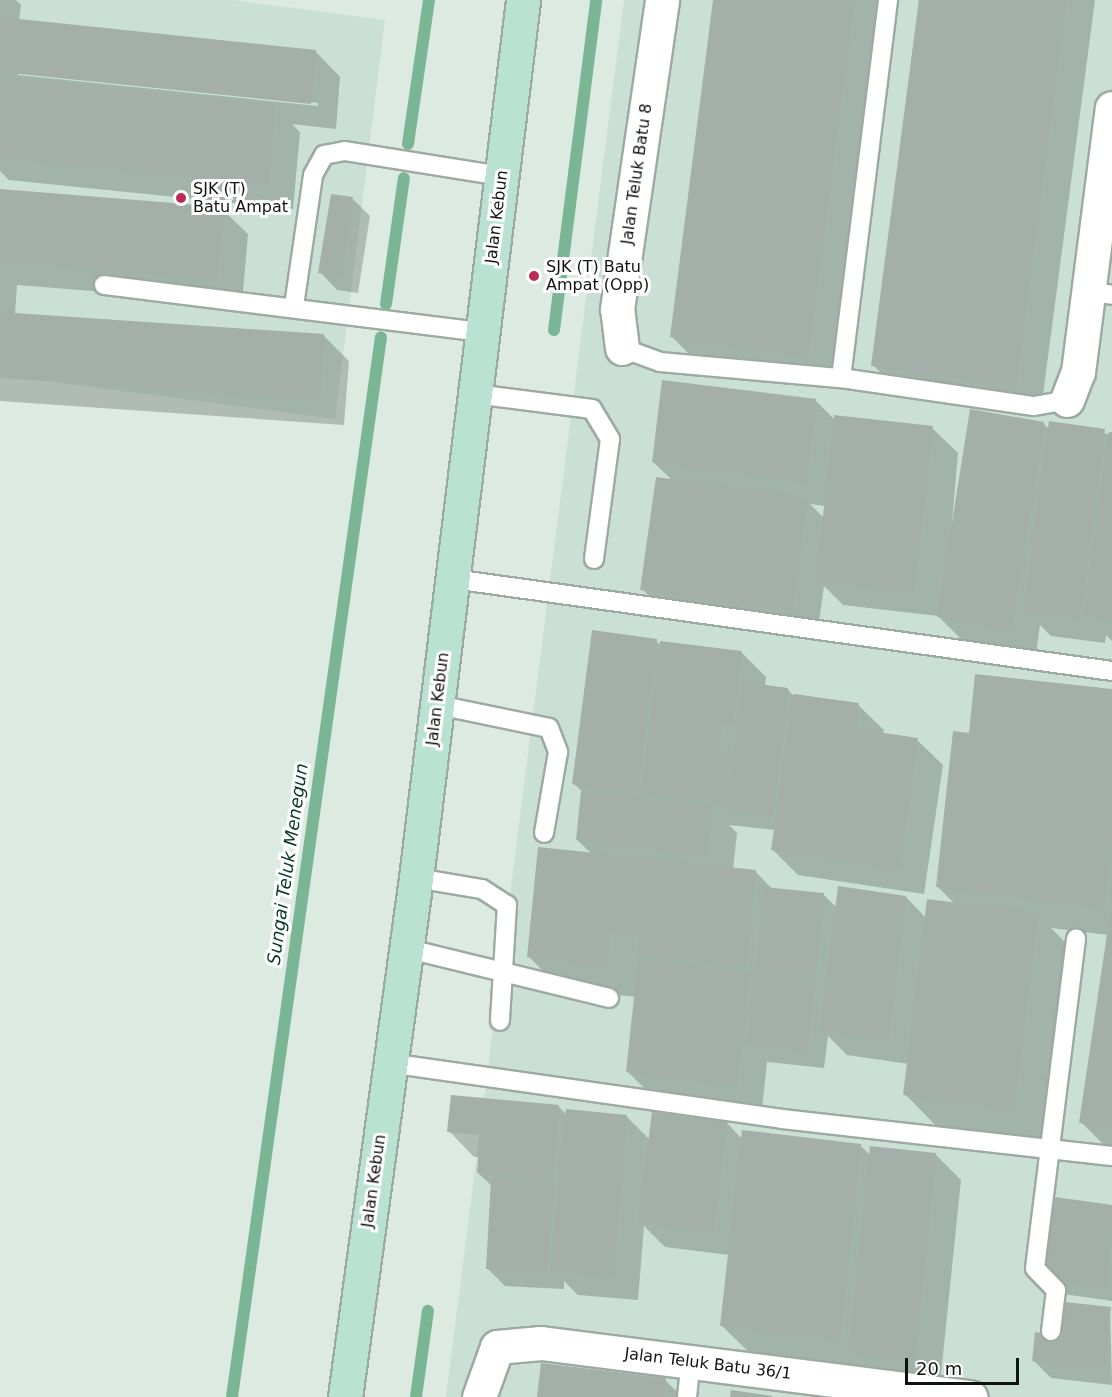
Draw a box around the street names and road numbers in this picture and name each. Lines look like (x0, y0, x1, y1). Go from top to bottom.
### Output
street label: Jalan Teluk Batu 8 (618, 102, 656, 246)
street label: Jalan Kebun (482, 169, 512, 265)
street label: Jalan Kebun (423, 651, 453, 747)
street label: Jalan Kebun (358, 1133, 390, 1229)
street label: Jalan Teluk Batu 36/1 (623, 1344, 793, 1384)

